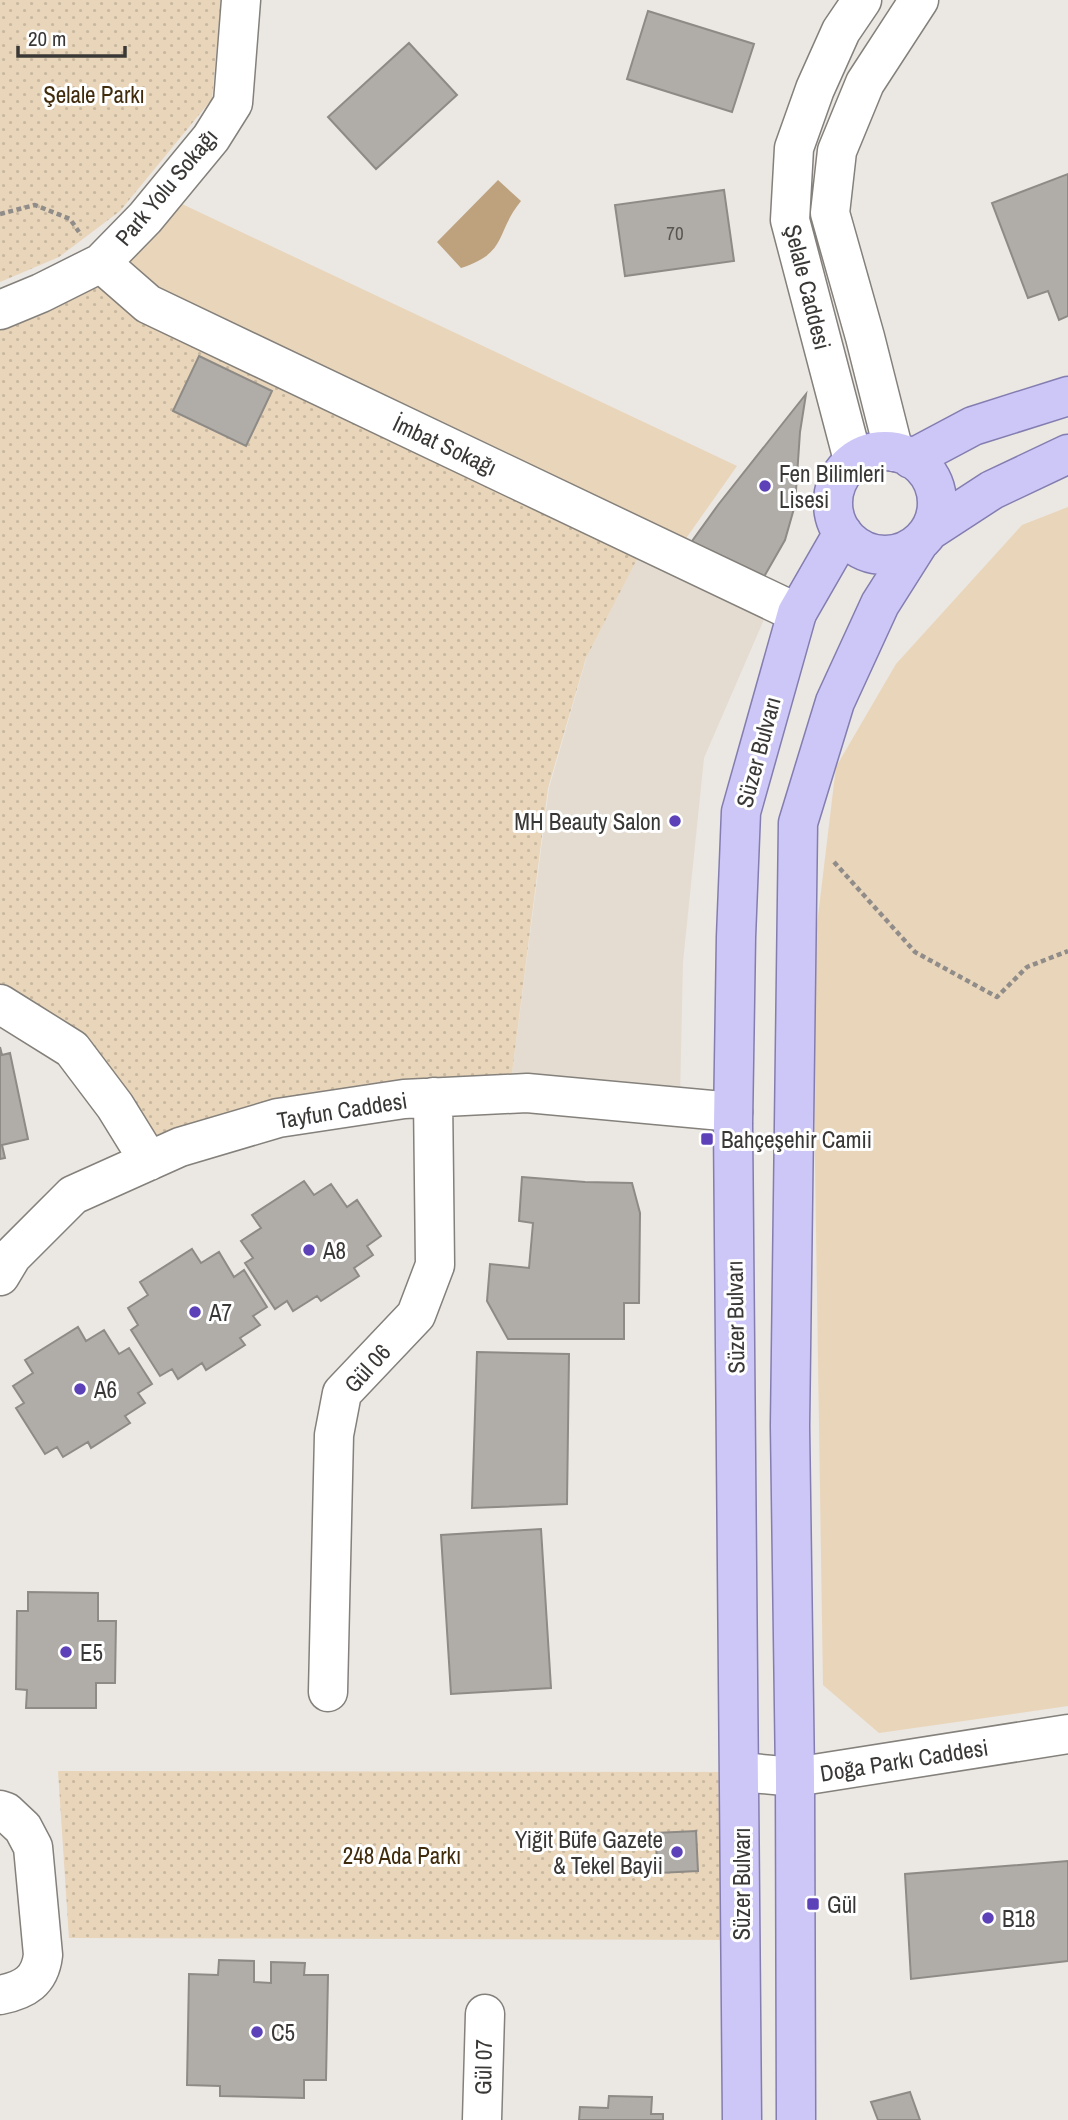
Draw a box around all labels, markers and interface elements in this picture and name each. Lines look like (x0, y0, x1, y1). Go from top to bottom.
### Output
scale bar (18, 14, 124, 58)
text: 20 m (28, 24, 66, 53)
park label: Şelale Parkı (43, 79, 145, 110)
street label: Park Yolu Sokağı (108, 122, 224, 252)
house number: 70 (666, 220, 684, 246)
street label: Şelale Caddesi (777, 221, 839, 353)
street label: İmbat Sokağı (388, 407, 502, 483)
place label: Fen Bilimleri Lisesi (779, 458, 885, 515)
marker: Fen Bilimleri Lisesi (757, 478, 773, 494)
street label: Süzer Bulvarı (728, 693, 788, 811)
place label: MH Beauty Salon (514, 806, 661, 837)
marker: MH Beauty Salon (667, 813, 683, 829)
street label: Tayfun Caddesi (275, 1084, 409, 1136)
place label: Bahçeşehir Camii (721, 1124, 872, 1155)
marker: Bahçeşehir Camii (699, 1131, 715, 1147)
place label: A8 (322, 1235, 346, 1266)
marker: A8 (301, 1242, 317, 1258)
street label: Süzer Bulvarı (719, 1260, 751, 1374)
place label: A7 (208, 1297, 232, 1328)
marker: A7 (187, 1304, 203, 1320)
street label: Gül 06 (337, 1337, 397, 1399)
place label: A6 (93, 1374, 117, 1405)
marker: A6 (72, 1381, 88, 1397)
place label: E5 (80, 1637, 103, 1668)
marker: E5 (58, 1644, 74, 1660)
street label: Doğa Parkı Caddesi (818, 1731, 990, 1789)
place label: Yiğit Büfe Gazete & Tekel Bayii (515, 1824, 663, 1881)
street label: Süzer Bulvarı (726, 1827, 757, 1941)
park label: 248 Ada Parkı (343, 1840, 461, 1871)
marker: Yiğit Büfe Gazete & Tekel Bayii (669, 1844, 685, 1860)
place label: Gül (827, 1889, 856, 1920)
marker: Gül (805, 1896, 821, 1912)
place label: B18 (1002, 1903, 1036, 1934)
marker: B18 (980, 1910, 996, 1926)
place label: C5 (271, 2017, 295, 2048)
marker: C5 (249, 2024, 265, 2040)
street label: Gül 07 (467, 2039, 499, 2095)

